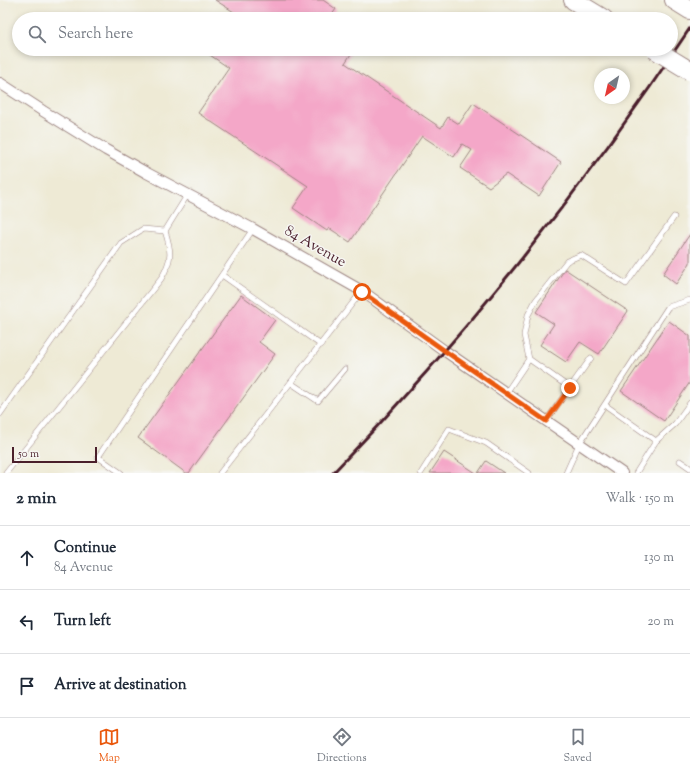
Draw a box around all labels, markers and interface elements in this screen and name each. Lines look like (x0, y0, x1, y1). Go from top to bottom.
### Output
search box (12, 12, 678, 56)
icon: search (26, 23, 48, 45)
text: Search here (58, 24, 133, 45)
north arrow (594, 68, 630, 104)
street label: 84 Avenue (280, 221, 350, 273)
route start (353, 283, 371, 301)
route end (561, 379, 579, 397)
scale bar (12, 445, 97, 464)
text: 50 m (18, 446, 39, 462)
text: 2 min (16, 487, 57, 511)
text: Walk · 150 m (605, 490, 674, 508)
text: Continue (54, 538, 116, 559)
icon: ahead (16, 547, 38, 569)
text: 130 m (644, 549, 674, 567)
text: 84 Avenue (54, 559, 113, 577)
icon: left (16, 611, 38, 633)
text: Turn left (54, 611, 111, 632)
text: 20 m (648, 613, 674, 631)
icon: arrive (16, 675, 38, 697)
text: Arrive at destination (54, 675, 187, 696)
tab: Map (98, 726, 120, 766)
tab: Directions (317, 726, 367, 766)
tab: Saved (563, 726, 592, 766)

